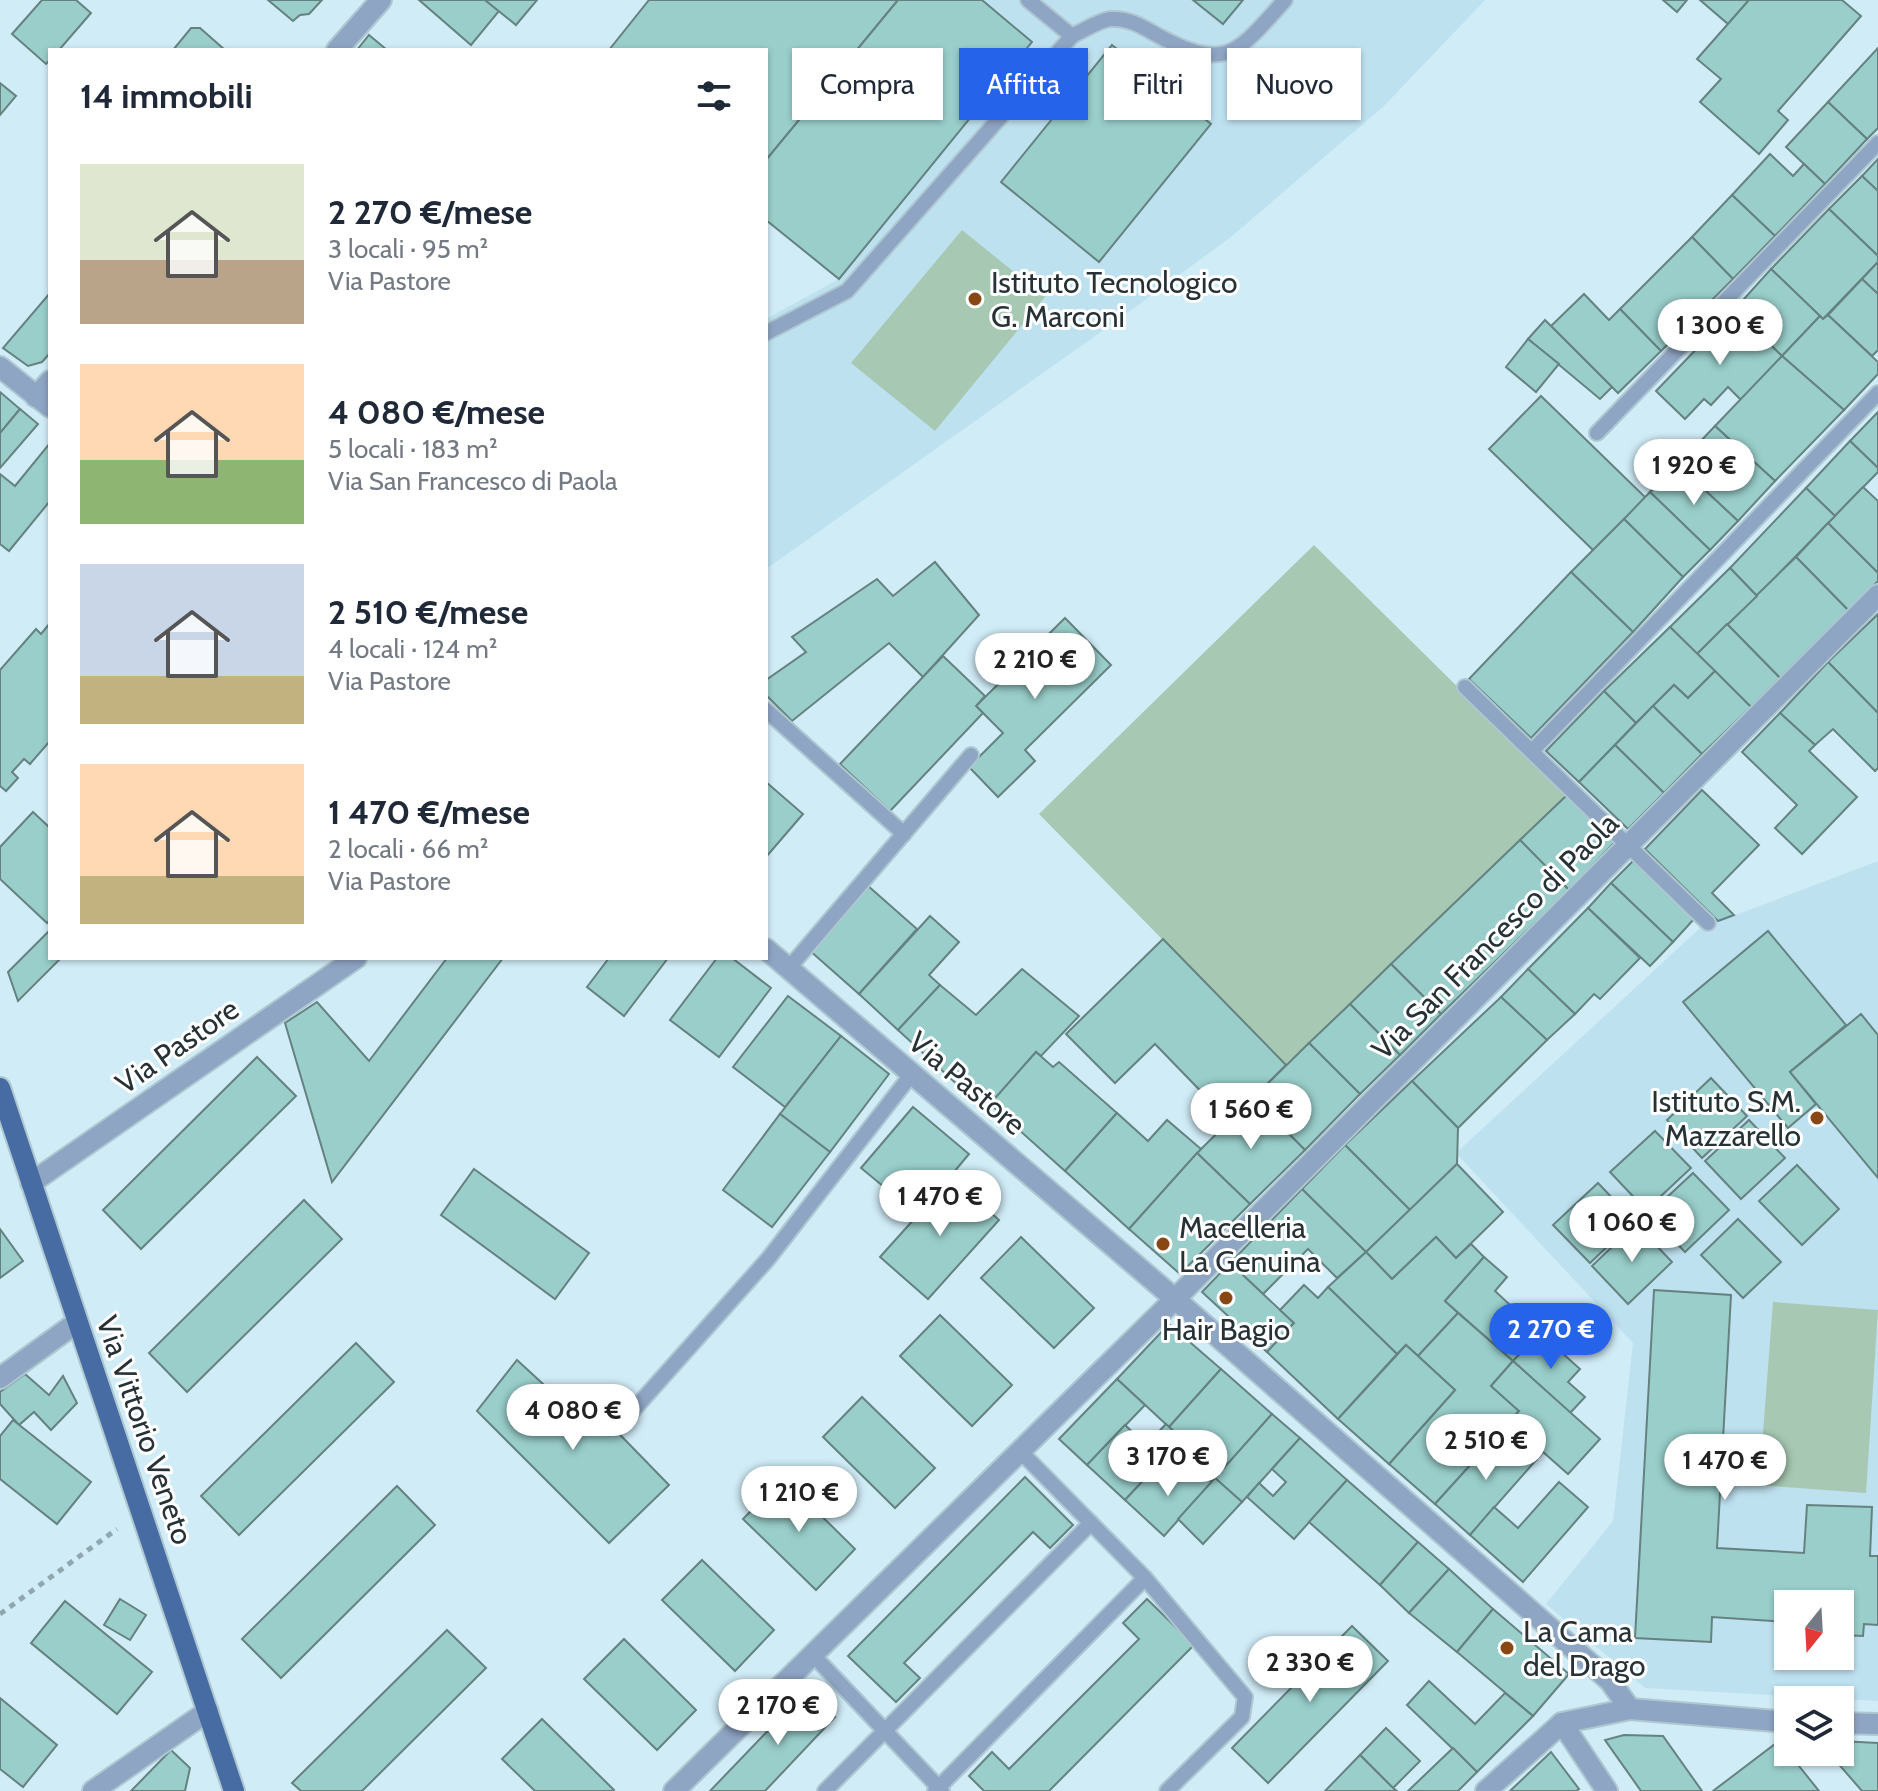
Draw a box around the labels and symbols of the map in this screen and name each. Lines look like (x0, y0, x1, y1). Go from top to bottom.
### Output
place label: Istituto Tecnologico G. Marconi (991, 264, 1237, 335)
marker: Istituto Tecnologico G. Marconi (966, 290, 984, 308)
pin: 1 300 € (1646, 299, 1794, 367)
pin: 1 920 € (1620, 439, 1768, 507)
pin: 2 210 € (961, 633, 1109, 701)
street label: Via San Francesco di Paola (1364, 804, 1627, 1067)
street label: Via Pastore (108, 990, 246, 1102)
street label: Via Pastore (901, 1023, 1033, 1143)
pin: 1 560 € (1177, 1083, 1325, 1151)
place label: Istituto S.M. Mazzarello (1651, 1083, 1801, 1154)
marker: Istituto S.M. Mazzarello (1808, 1109, 1826, 1127)
pin: 1 470 € (866, 1170, 1014, 1238)
pin: 1 060 € (1558, 1196, 1706, 1264)
place label: Macelleria La Genuina (1179, 1209, 1321, 1280)
marker: Macelleria La Genuina (1154, 1235, 1172, 1253)
marker: Hair Bagio (1217, 1289, 1235, 1307)
pin: 2 270 € (1477, 1303, 1625, 1371)
street label: Via Vittorio Veneto (89, 1311, 201, 1549)
place label: Hair Bagio (1162, 1311, 1290, 1348)
pin: 4 080 € (499, 1384, 647, 1452)
pin: 2 510 € (1412, 1414, 1560, 1482)
pin: 3 170 € (1094, 1430, 1242, 1498)
pin: 1 470 € (1651, 1434, 1799, 1502)
pin: 1 210 € (725, 1466, 873, 1534)
north arrow (1774, 1590, 1854, 1670)
place label: La Cama del Drago (1523, 1613, 1646, 1684)
pin: 2 330 € (1236, 1636, 1384, 1704)
marker: La Cama del Drago (1498, 1639, 1516, 1657)
pin: 2 170 € (704, 1679, 852, 1747)

